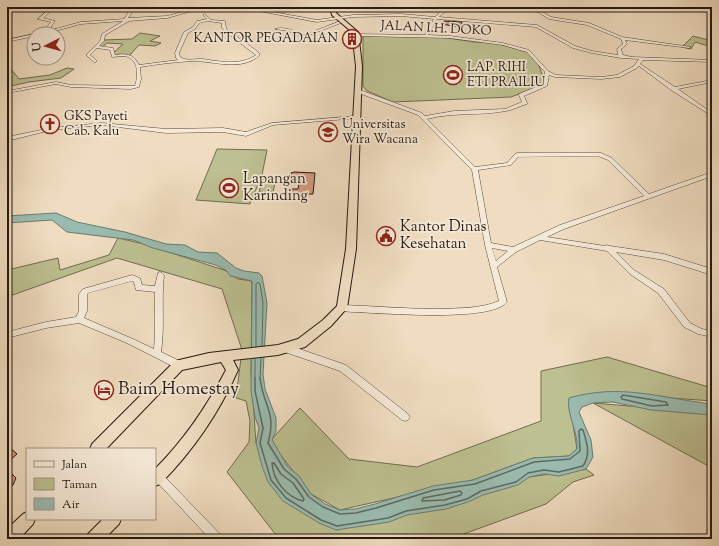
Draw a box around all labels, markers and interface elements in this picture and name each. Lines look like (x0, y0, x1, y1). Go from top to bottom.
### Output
street label: JALAN I.H. DOKO (379, 17, 492, 41)
north arrow (26, 26, 66, 66)
building icon: KANTOR PEGADAIAN (341, 28, 363, 50)
place label: KANTOR PEGADAIAN (194, 30, 338, 48)
text: U (29, 42, 46, 53)
place label: LAP. RIHI ETI PRAILIU (467, 59, 546, 92)
sports icon: LAP. RIHI ETI PRAILIU (442, 64, 464, 86)
place label: GKS Payeti Cab. Kalu (64, 108, 128, 141)
church icon: GKS Payeti Cab. Kalu (39, 113, 61, 135)
place label: Universitas Wira Wacana (342, 116, 418, 149)
school or university icon: Universitas Wira Wacana (317, 121, 339, 143)
place label: Lapangan Karinding (243, 169, 308, 207)
sports icon: Lapangan Karinding (218, 177, 240, 199)
place label: Kantor Dinas Kesehatan (400, 217, 487, 255)
public building icon: Kantor Dinas Kesehatan (375, 225, 397, 247)
place label: Baim Homestay (118, 377, 239, 403)
hotel icon: Baim Homestay (93, 379, 115, 401)
legend (26, 448, 156, 520)
text: Jalan (61, 456, 87, 474)
text: Taman (62, 476, 97, 494)
text: Air (62, 496, 80, 514)

